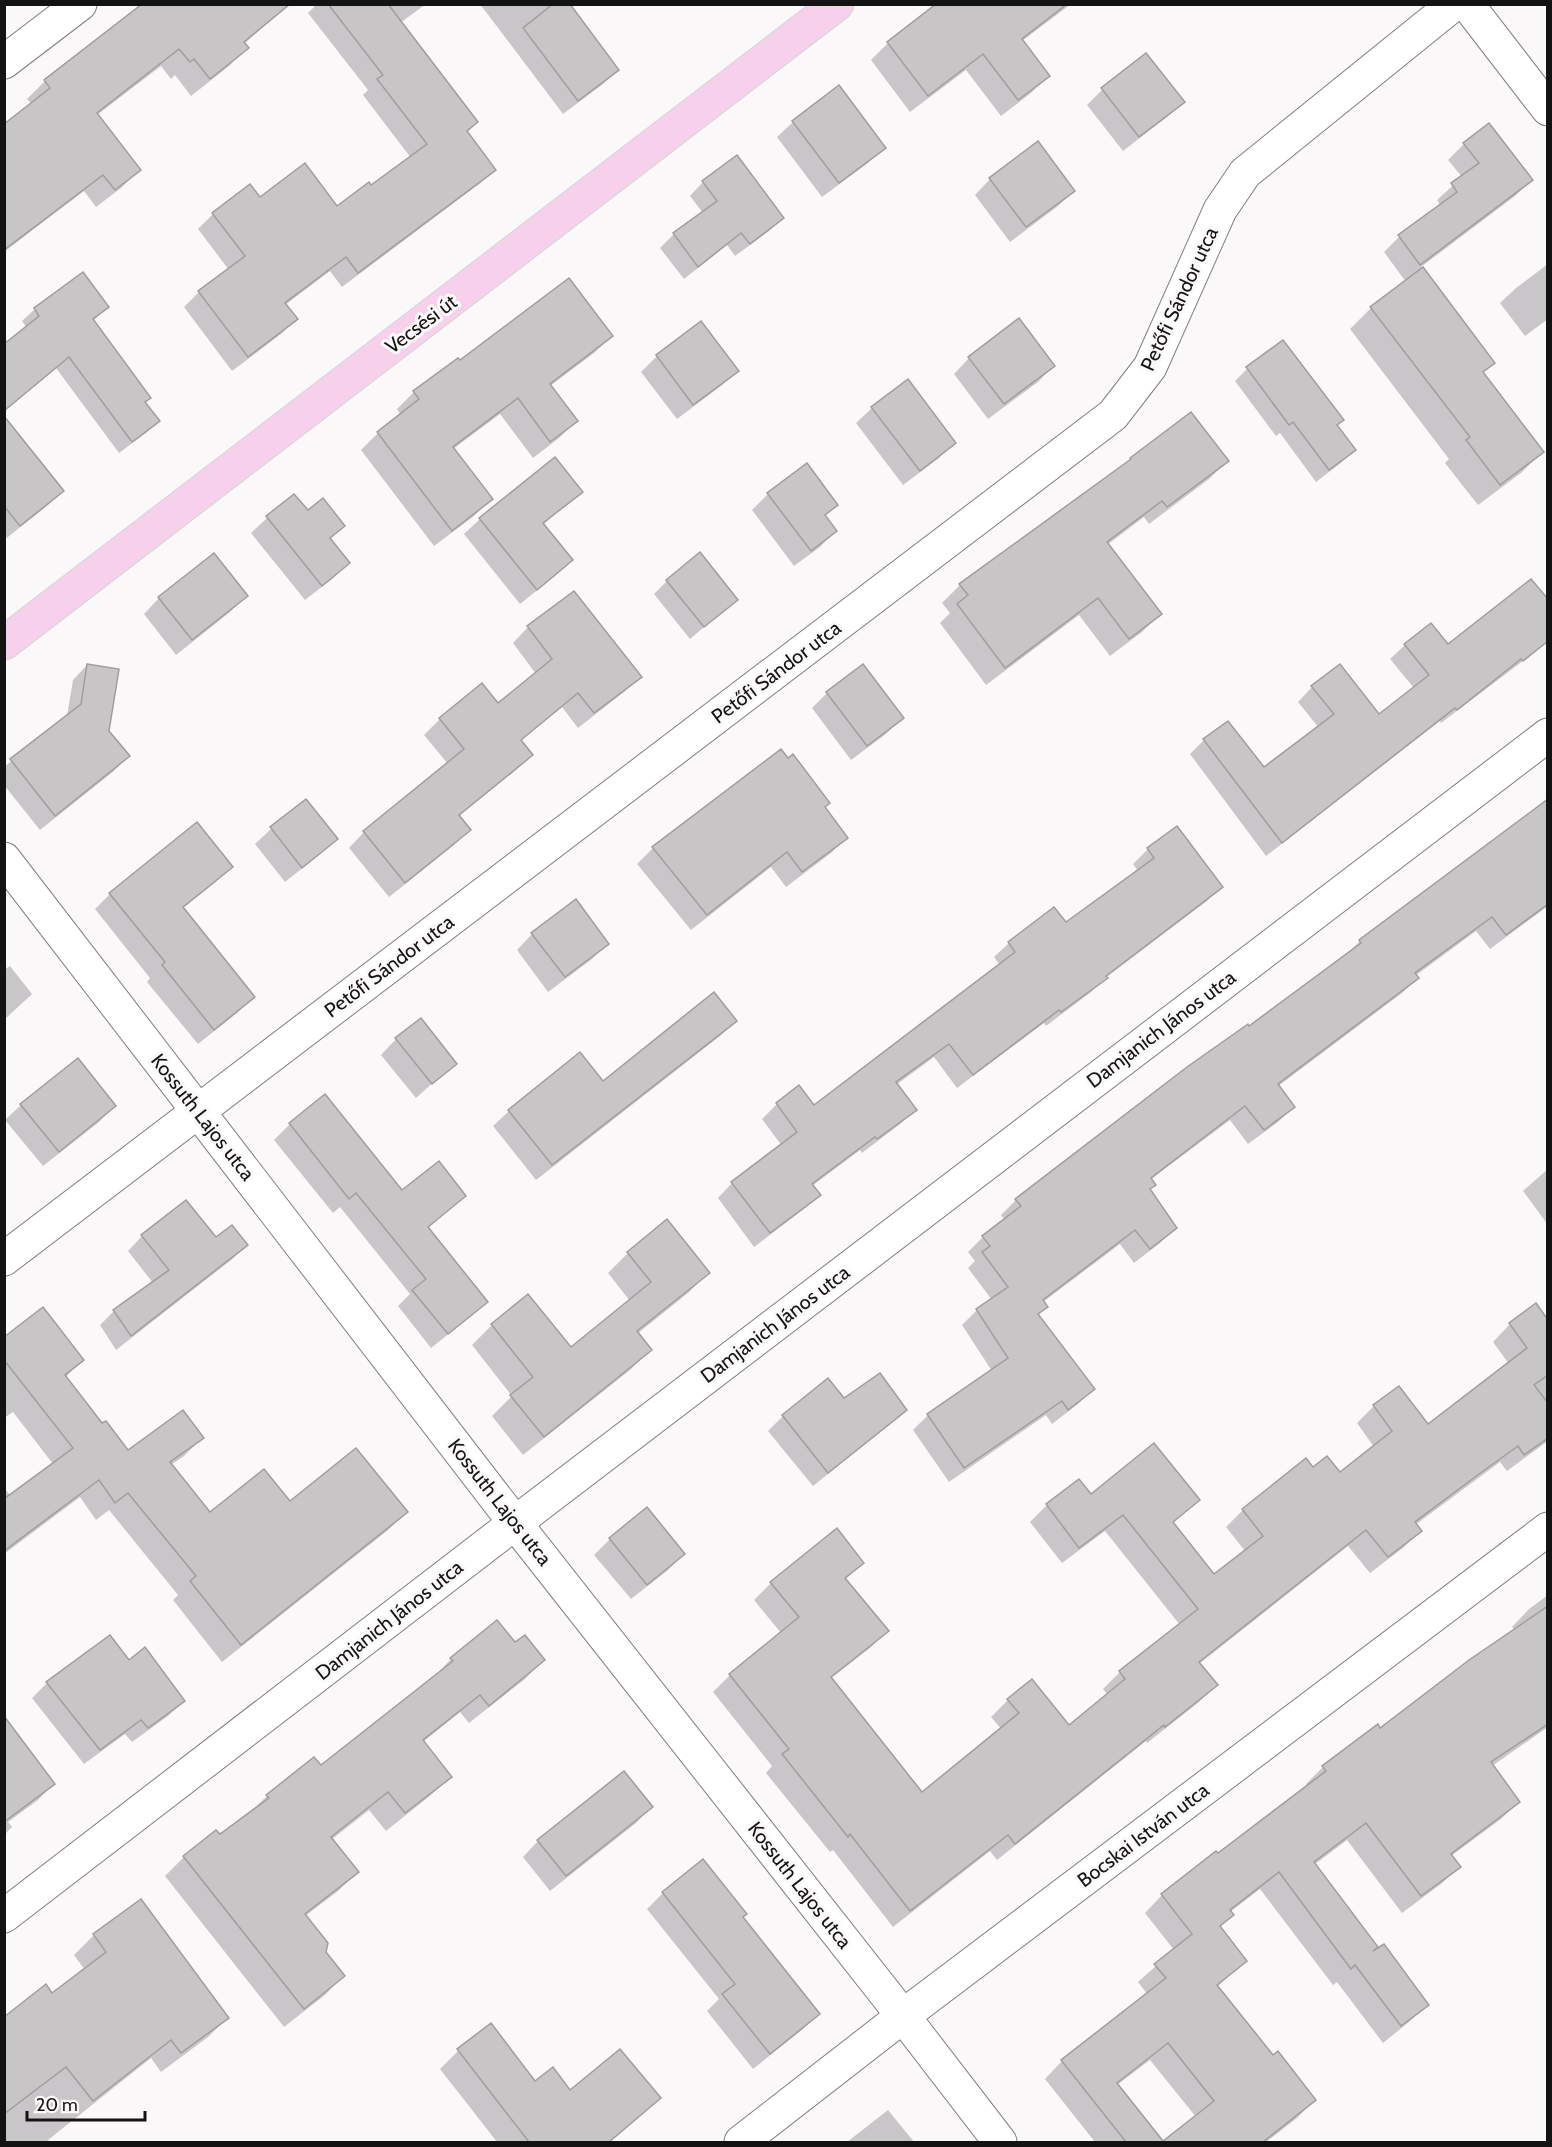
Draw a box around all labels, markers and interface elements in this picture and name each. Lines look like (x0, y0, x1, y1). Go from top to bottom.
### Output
street label: Petőfi Sándor utca (1135, 223, 1223, 375)
street label: Vecsési út (381, 289, 462, 359)
street label: Petőfi Sándor utca (707, 615, 846, 728)
street label: Petőfi Sándor utca (320, 909, 459, 1022)
street label: Damjanich János utca (1082, 965, 1241, 1093)
street label: Kossuth Lajos utca (146, 1049, 260, 1185)
street label: Damjanich János utca (696, 1260, 855, 1388)
street label: Kossuth Lajos utca (443, 1434, 557, 1570)
street label: Damjanich János utca (311, 1555, 468, 1685)
street label: Bocskai István utca (1073, 1778, 1214, 1892)
street label: Kossuth Lajos utca (743, 1817, 857, 1953)
scale bar (27, 2084, 146, 2122)
text: 20 m (36, 2094, 78, 2116)

